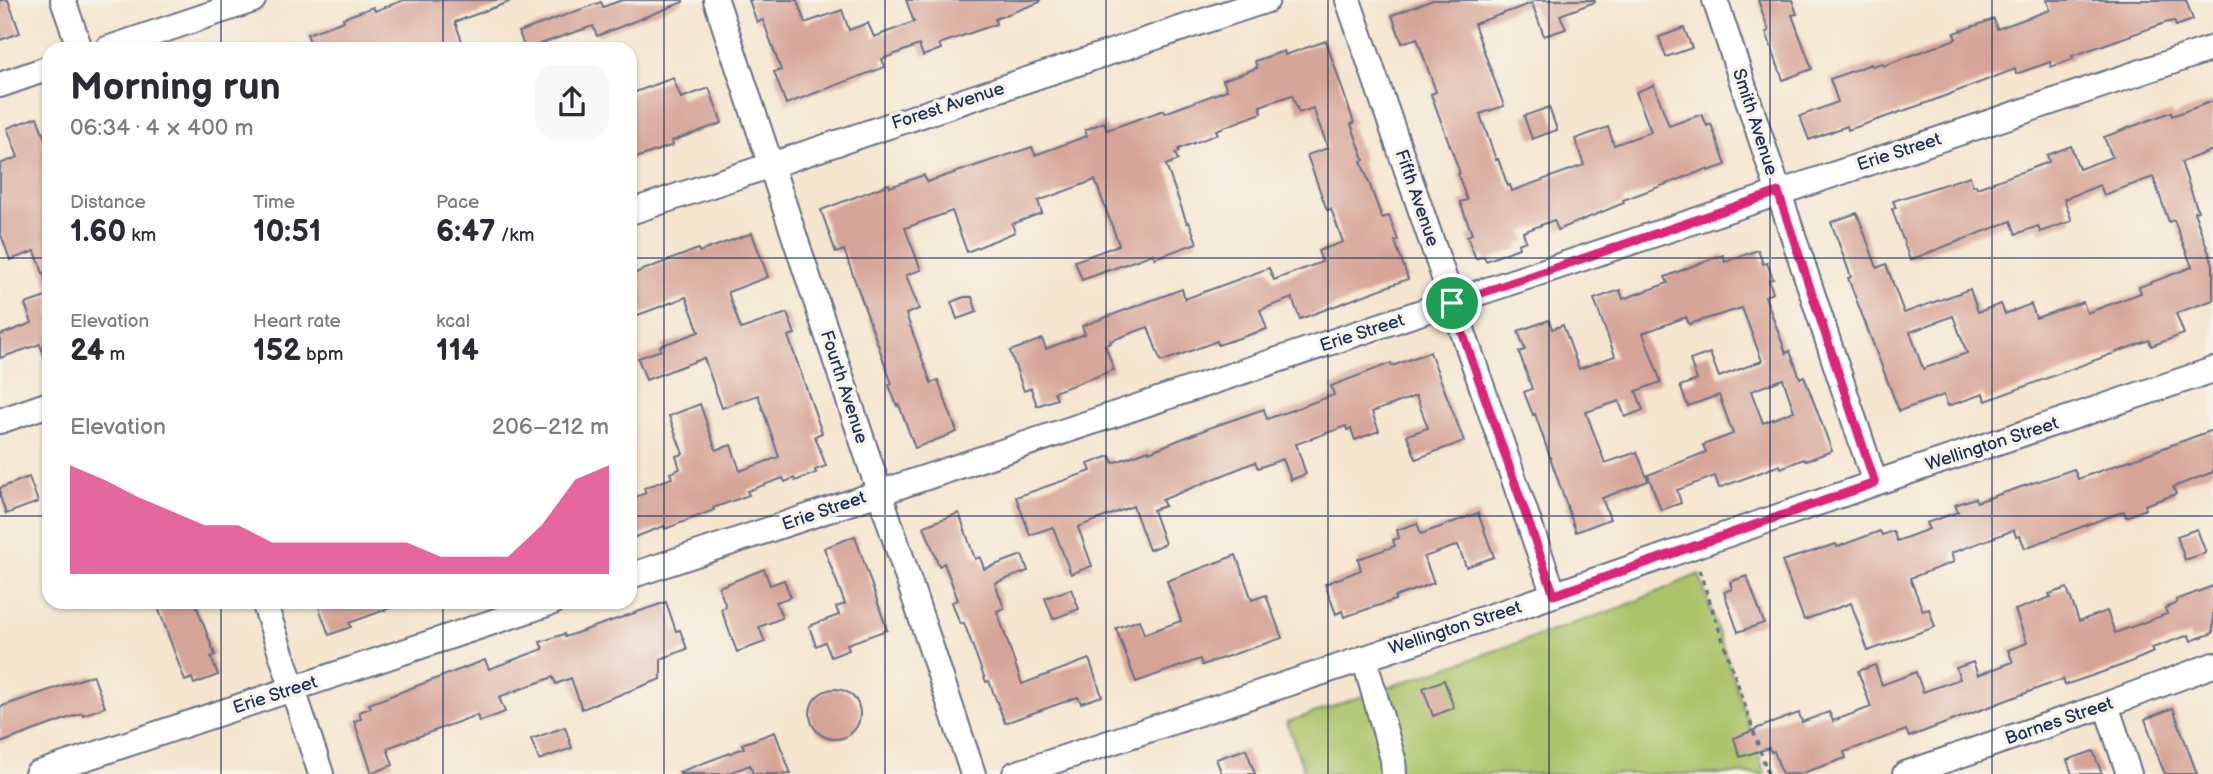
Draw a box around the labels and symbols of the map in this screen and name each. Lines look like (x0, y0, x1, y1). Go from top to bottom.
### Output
street label: Smith Avenue (1728, 66, 1782, 178)
street label: Forest Avenue (889, 78, 1007, 134)
street label: Erie Street (1854, 128, 1944, 175)
street label: Fifth Avenue (1391, 147, 1444, 250)
pin (1422, 273, 1482, 333)
street label: Erie Street (1317, 309, 1407, 356)
street label: Fourth Avenue (816, 328, 872, 447)
street label: Wellington Street (1923, 413, 2061, 475)
street label: Erie Street (779, 487, 869, 535)
street label: Wellington Street (1386, 597, 1524, 659)
street label: Erie Street (230, 671, 320, 718)
street label: Barnes Street (2002, 693, 2116, 749)

